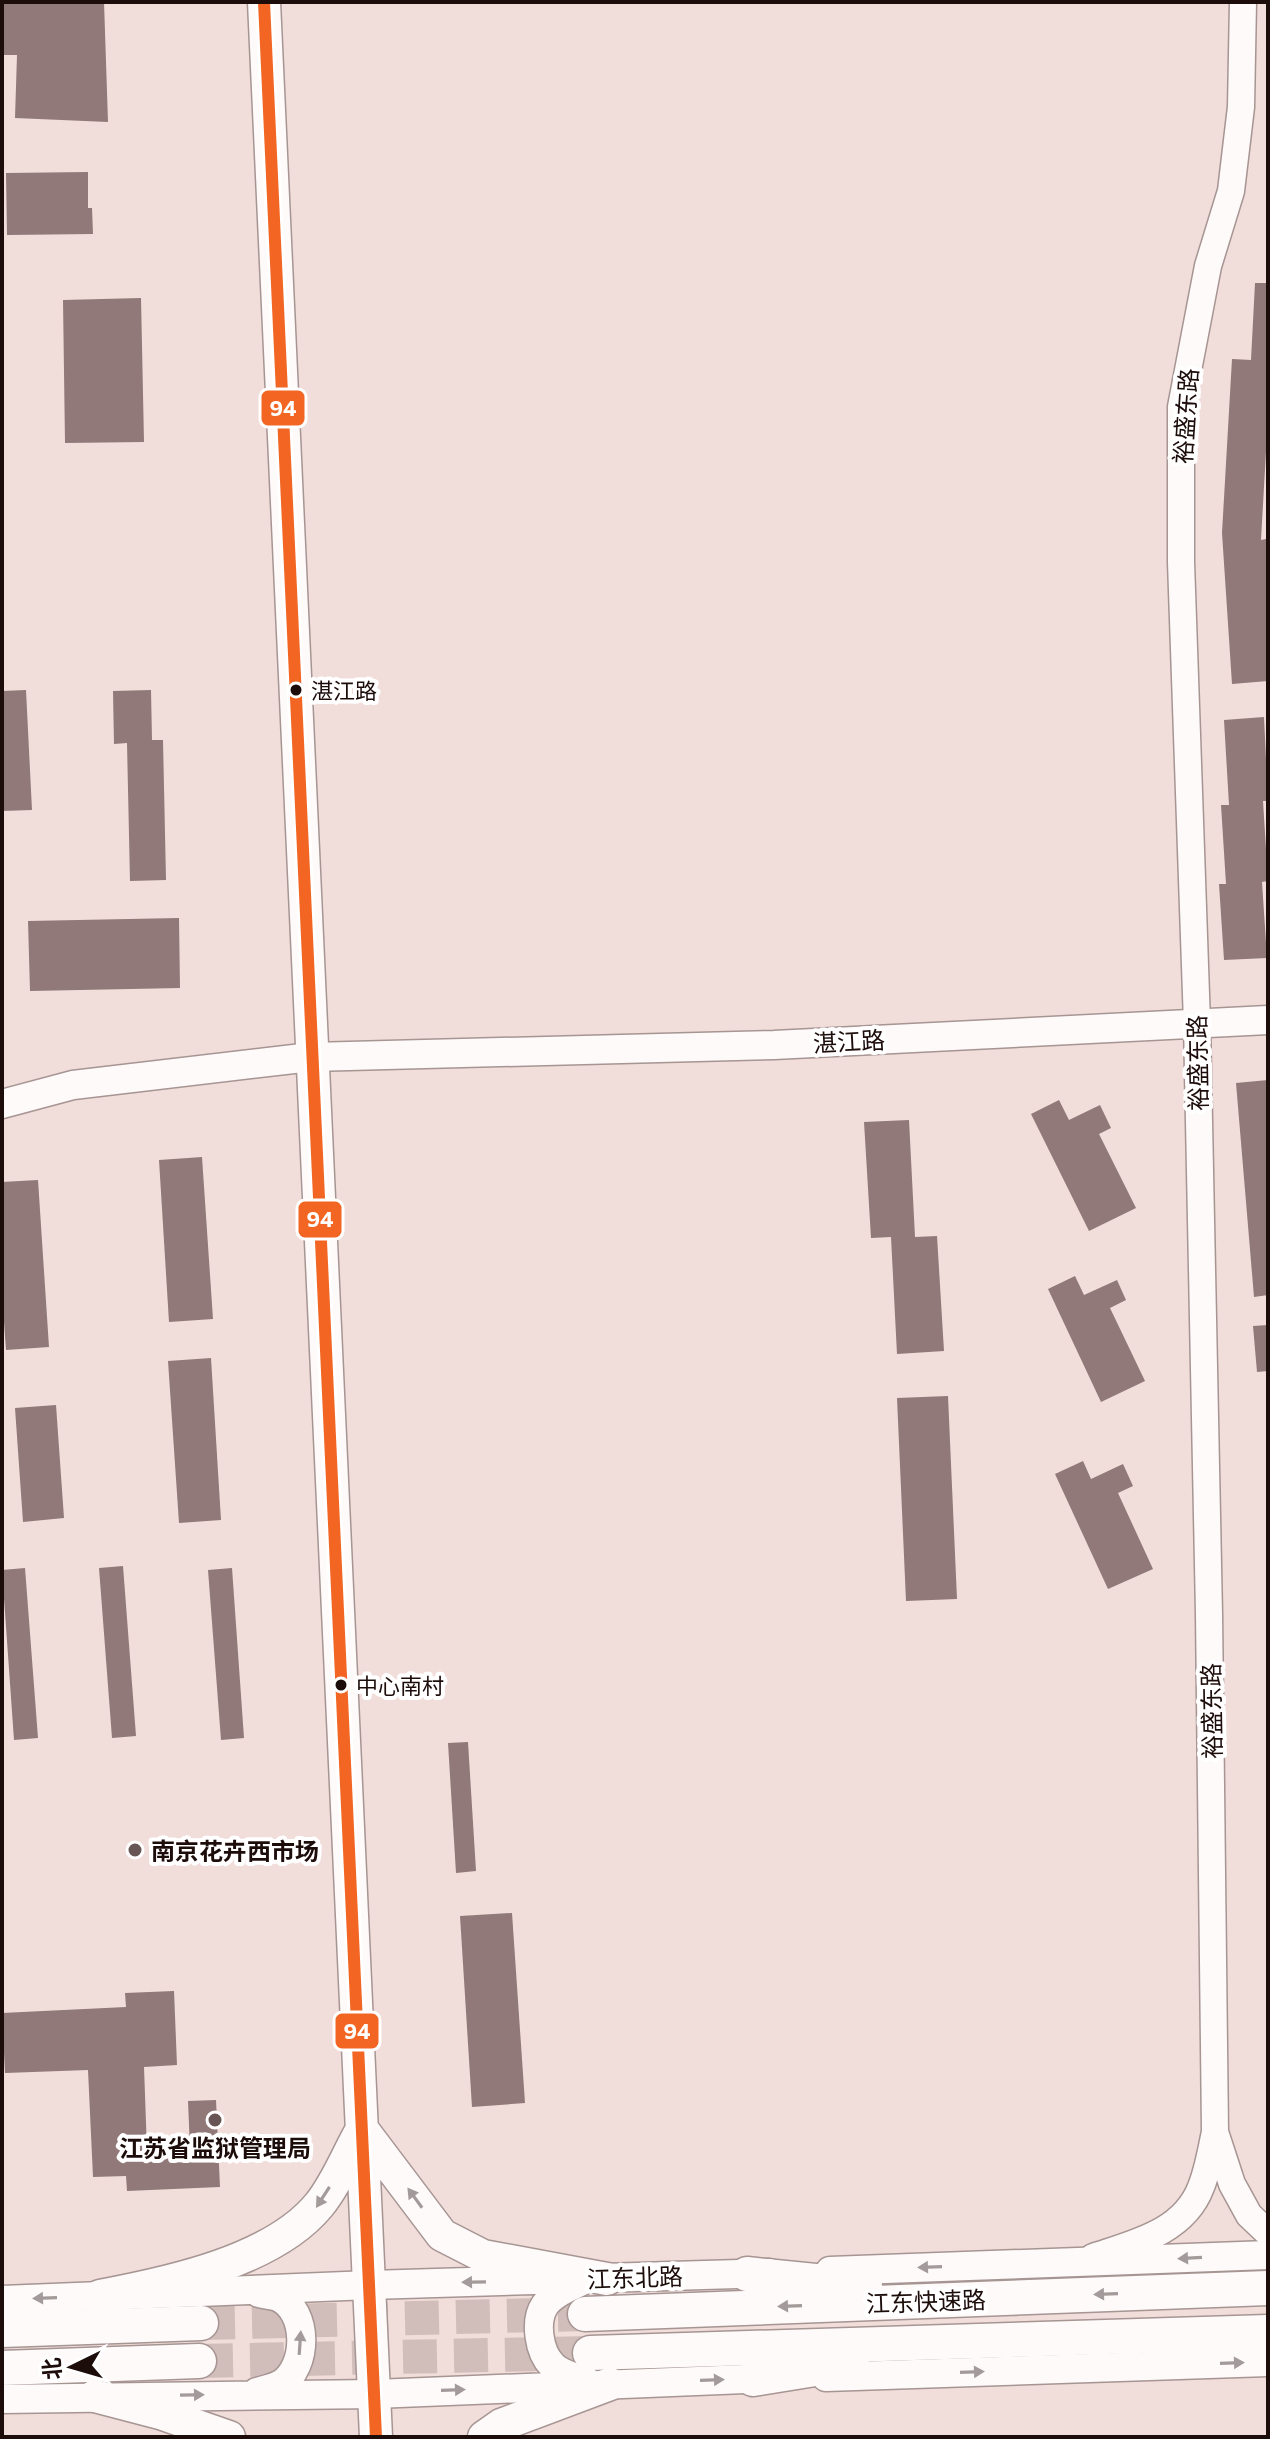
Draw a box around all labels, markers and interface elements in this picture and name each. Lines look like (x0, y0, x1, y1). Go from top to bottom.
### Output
street label: 裕盛东路 (1167, 367, 1203, 465)
line badge: 94 (260, 389, 306, 427)
text: 94 (269, 394, 297, 421)
place label: 湛江路 (311, 677, 377, 704)
marker: 湛江路 (288, 682, 304, 698)
street label: 裕盛东路 (1182, 1015, 1212, 1111)
street label: 湛江路 (812, 1025, 886, 1057)
line badge: 94 (297, 1200, 343, 1239)
text: 94 (306, 1205, 334, 1232)
street label: 裕盛东路 (1196, 1663, 1226, 1759)
place label: 中心南村 (356, 1672, 444, 1699)
marker: 中心南村 (333, 1677, 349, 1693)
place label: 南京花卉西市场 (151, 1836, 319, 1865)
marker: 南京花卉西市场 (126, 1841, 144, 1859)
line badge: 94 (334, 2012, 380, 2050)
text: 94 (343, 2017, 371, 2044)
marker: 江苏省监狱管理局 (206, 2111, 224, 2129)
place label: 江苏省监狱管理局 (119, 2133, 311, 2162)
one-way arrow (316, 2186, 331, 2207)
one-way arrow (407, 2187, 423, 2209)
one-way arrow (1177, 2251, 1202, 2264)
street label: 江东北路 (587, 2261, 683, 2293)
one-way arrow (917, 2261, 942, 2274)
one-way arrow (461, 2276, 486, 2288)
street label: 江东快速路 (866, 2284, 986, 2318)
one-way arrow (1093, 2288, 1118, 2301)
one-way arrow (32, 2292, 57, 2305)
one-way arrow (777, 2300, 802, 2313)
north arrow (32, 2327, 112, 2407)
one-way arrow (294, 2330, 307, 2355)
text: 北 (37, 2357, 66, 2381)
one-way arrow (1220, 2357, 1245, 2370)
one-way arrow (960, 2365, 985, 2378)
one-way arrow (700, 2374, 725, 2387)
one-way arrow (441, 2384, 466, 2397)
one-way arrow (180, 2389, 205, 2401)

